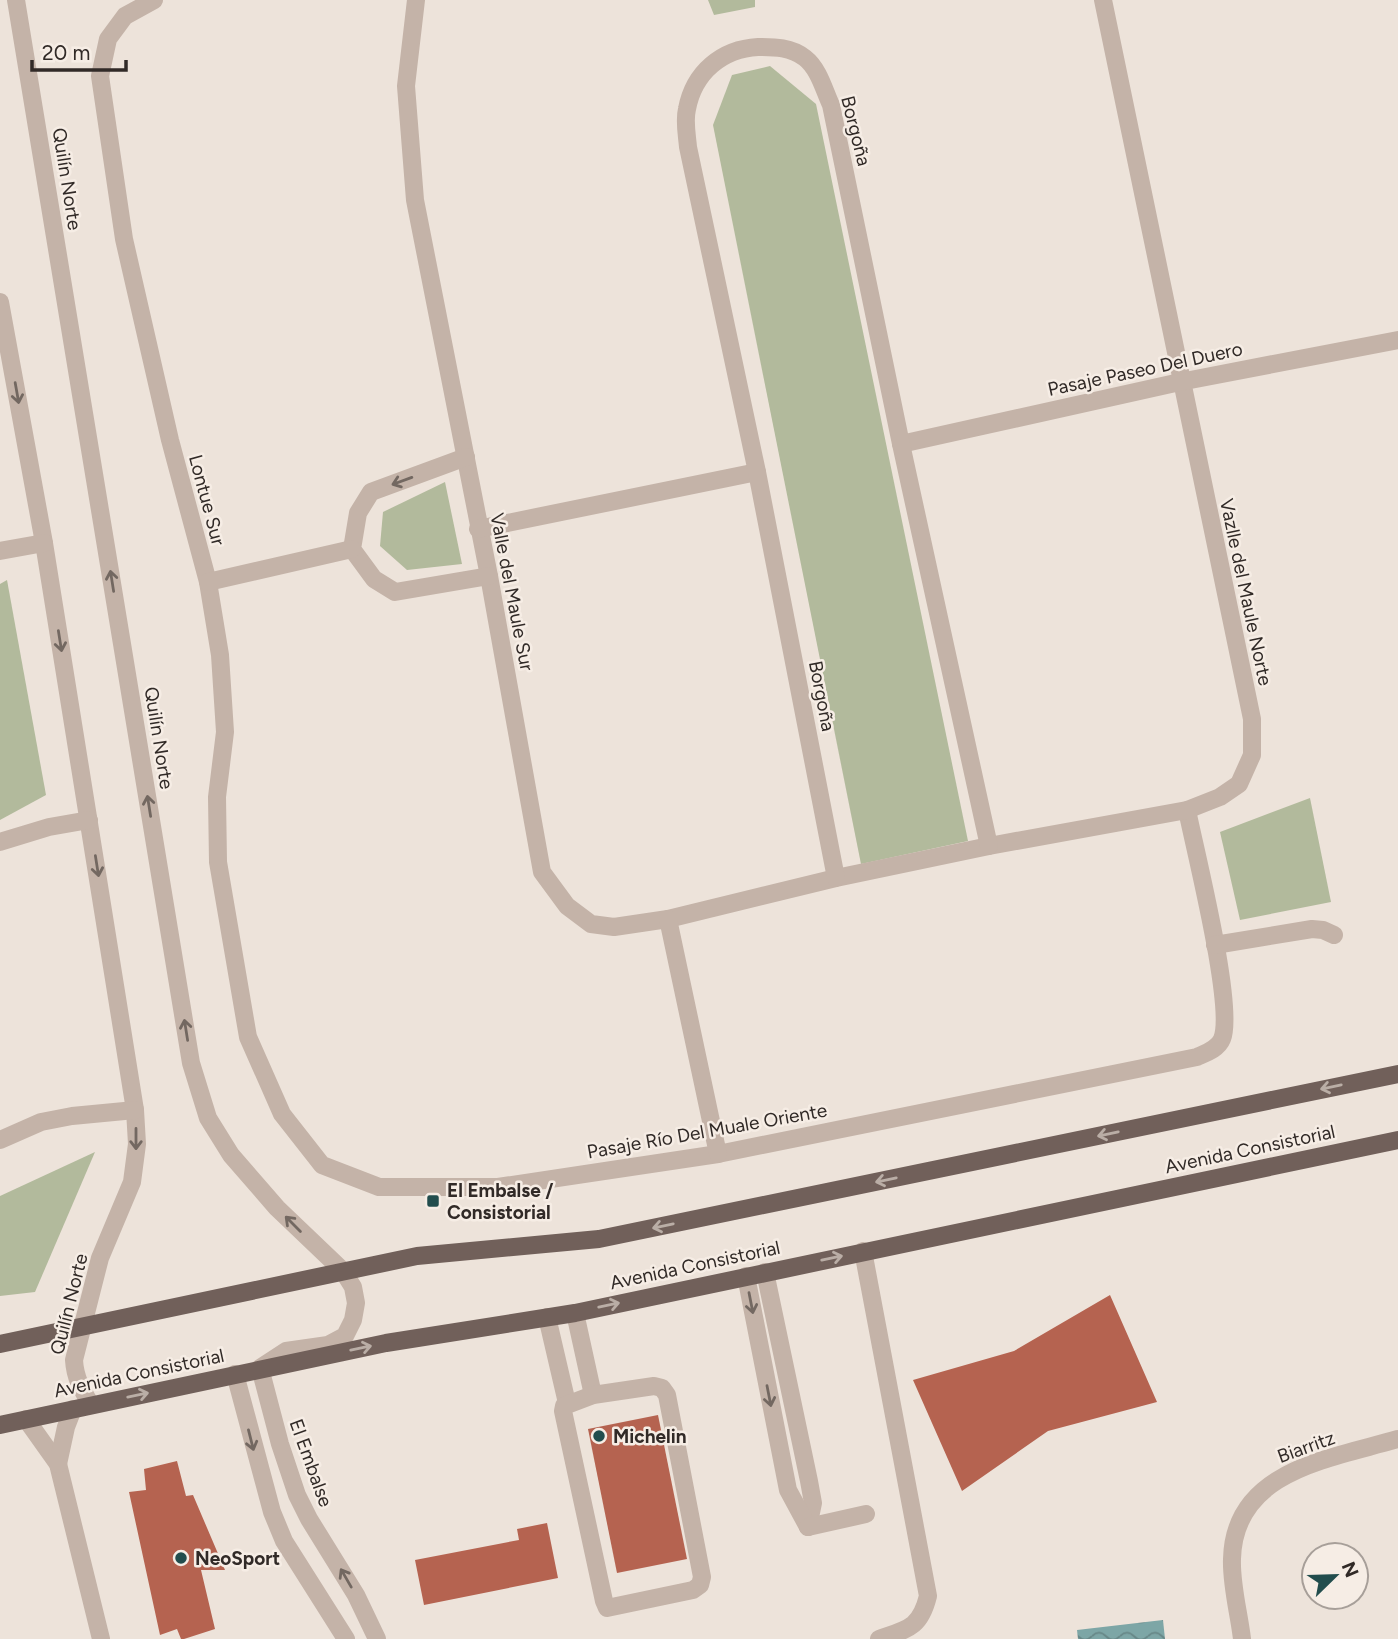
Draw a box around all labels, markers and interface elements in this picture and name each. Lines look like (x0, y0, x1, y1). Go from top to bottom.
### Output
scale bar (32, 28, 126, 72)
text: 20 m (42, 40, 90, 65)
street label: Borgoña (836, 94, 876, 168)
street label: Quilín Norte (48, 126, 86, 232)
street label: Pasaje Paseo Del Duero (1046, 337, 1244, 401)
one-way arrow (10, 381, 24, 404)
street label: Lontue Sur (184, 452, 230, 548)
one-way arrow (391, 476, 413, 488)
street label: Vazlle del Maule Norte (1215, 496, 1277, 688)
street label: Valle del Maule Sur (485, 511, 539, 673)
one-way arrow (105, 570, 118, 593)
one-way arrow (54, 630, 67, 652)
street label: Borgoña (804, 659, 840, 733)
street label: Quilín Norte (140, 685, 178, 791)
one-way arrow (142, 795, 155, 818)
one-way arrow (90, 854, 103, 877)
one-way arrow (179, 1019, 192, 1042)
one-way arrow (1320, 1081, 1343, 1095)
street label: Pasaje Río Del Muale Oriente (585, 1099, 829, 1163)
street label: Avenida Consistorial (1163, 1120, 1337, 1178)
one-way arrow (1097, 1127, 1120, 1141)
one-way arrow (129, 1128, 143, 1151)
one-way arrow (875, 1173, 898, 1187)
place label: El Embalse / Consistorial (447, 1179, 553, 1224)
marker: El Embalse / Consistorial (425, 1193, 441, 1209)
one-way arrow (285, 1216, 302, 1233)
one-way arrow (652, 1220, 675, 1234)
street label: Avenida Consistorial (608, 1236, 782, 1294)
one-way arrow (820, 1250, 843, 1264)
street label: Quilín Norte (45, 1251, 93, 1357)
one-way arrow (744, 1291, 758, 1314)
one-way arrow (597, 1298, 620, 1312)
one-way arrow (349, 1341, 372, 1355)
street label: Avenida Consistorial (52, 1344, 226, 1402)
one-way arrow (763, 1384, 776, 1407)
one-way arrow (126, 1387, 149, 1401)
street label: El Embalse (284, 1416, 338, 1510)
place label: Michelin (613, 1425, 686, 1448)
street label: Biarritz (1274, 1426, 1338, 1468)
one-way arrow (245, 1428, 259, 1451)
marker: Michelin (591, 1428, 607, 1444)
north arrow (1300, 1541, 1370, 1611)
place label: NeoSport (195, 1547, 280, 1570)
marker: NeoSport (173, 1550, 189, 1566)
text: N (1337, 1558, 1364, 1581)
one-way arrow (339, 1568, 352, 1589)

